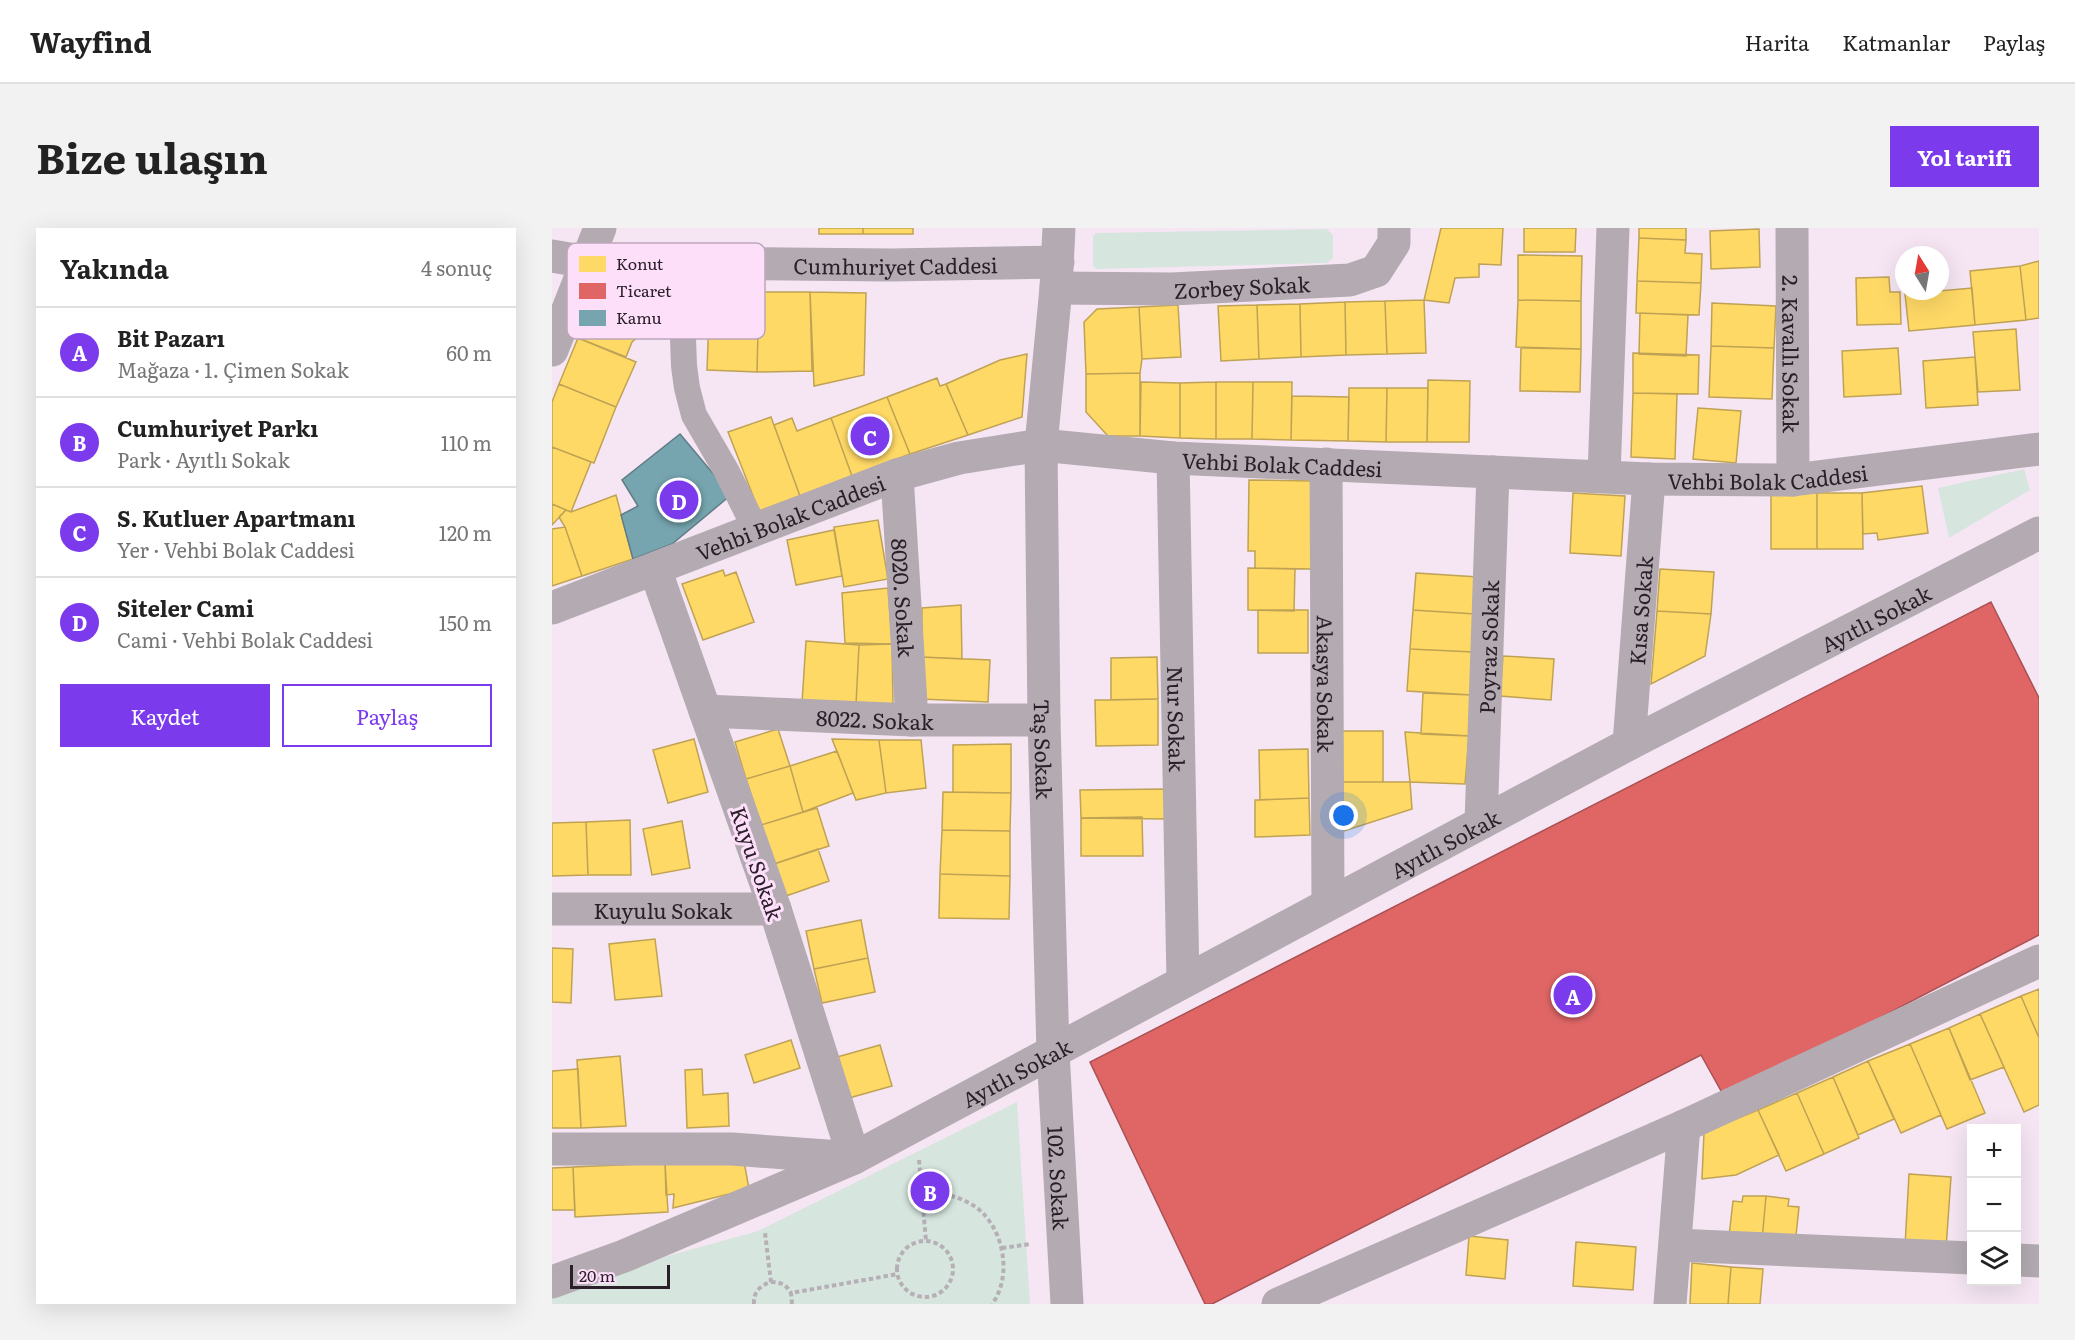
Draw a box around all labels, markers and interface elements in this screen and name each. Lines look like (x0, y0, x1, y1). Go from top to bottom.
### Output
text: Wayfind (30, 20, 152, 62)
text: Harita (1745, 26, 1809, 57)
text: Katmanlar (1842, 26, 1950, 57)
text: Paylaş (1983, 26, 2045, 57)
text: Bize ulaşın (36, 125, 268, 187)
button: Yol tarifi (1890, 126, 2039, 187)
legend (567, 243, 765, 339)
north arrow (1895, 246, 1949, 300)
text: Yakında (60, 248, 169, 287)
street label: Cumhuriyet Caddesi (793, 248, 998, 281)
text: Konut (616, 251, 664, 275)
text: 4 sonuç (421, 252, 492, 282)
street label: Zorbey Sokak (1173, 267, 1311, 304)
street label: 2. Kavallı Sokak (1777, 275, 1808, 433)
text: Ticaret (616, 278, 672, 302)
text: Kamu (616, 305, 662, 329)
text: Bit Pazarı (117, 321, 225, 354)
text: A (72, 337, 87, 367)
text: 60 m (446, 337, 492, 367)
text: Mağaza · 1. Çimen Sokak (117, 354, 349, 384)
text: Cumhuriyet Parkı (117, 411, 318, 444)
pin: C (850, 414, 890, 458)
text: B (73, 427, 86, 457)
text: 110 m (441, 427, 492, 457)
street label: Vehbi Bolak Caddesi (1181, 443, 1383, 483)
text: Park · Ayıtlı Sokak (117, 444, 290, 474)
street label: Vehbi Bolak Caddesi (1667, 455, 1869, 496)
street label: Vehbi Bolak Caddesi (691, 466, 889, 567)
pin: D (660, 478, 698, 522)
text: S. Kutluer Apartmanı (117, 501, 356, 534)
text: C (72, 517, 87, 547)
text: 120 m (439, 517, 492, 547)
text: Yer · Vehbi Bolak Caddesi (117, 534, 355, 564)
street label: 8020. Sokak (885, 537, 924, 658)
street label: Kısa Sokak (1620, 554, 1659, 666)
street label: Ayıtlı Sokak (1815, 576, 1936, 659)
street label: Poyraz Sokak (1469, 579, 1505, 715)
text: Siteler Cami (117, 591, 254, 624)
text: D (72, 607, 87, 637)
text: 150 m (439, 607, 492, 637)
street label: Akasya Sokak (1311, 615, 1343, 753)
text: Cami · Vehbi Bolak Caddesi (117, 624, 373, 654)
street label: Nur Sokak (1161, 666, 1195, 772)
button: Kaydet (60, 684, 270, 747)
button: Paylaş (282, 684, 492, 747)
street label: Taş Sokak (1028, 699, 1062, 800)
street label: 8022. Sokak (815, 700, 934, 736)
street label: Ayıtlı Sokak (1384, 800, 1505, 885)
your location (1329, 801, 1358, 830)
street label: Kuyu Sokak (724, 802, 792, 924)
street label: Kuyulu Sokak (594, 894, 733, 925)
pin: A (1554, 972, 1592, 1017)
street label: Ayıtlı Sokak (956, 1029, 1076, 1114)
map controls (1967, 1124, 2021, 1286)
button: + (1967, 1124, 2021, 1178)
street label: 102. Sokak (1042, 1125, 1078, 1231)
pin: B (910, 1168, 950, 1214)
button: − (1967, 1178, 2021, 1232)
button: layers (1967, 1232, 2021, 1286)
scale bar (570, 1262, 670, 1290)
text: 20 m (579, 1263, 615, 1287)

